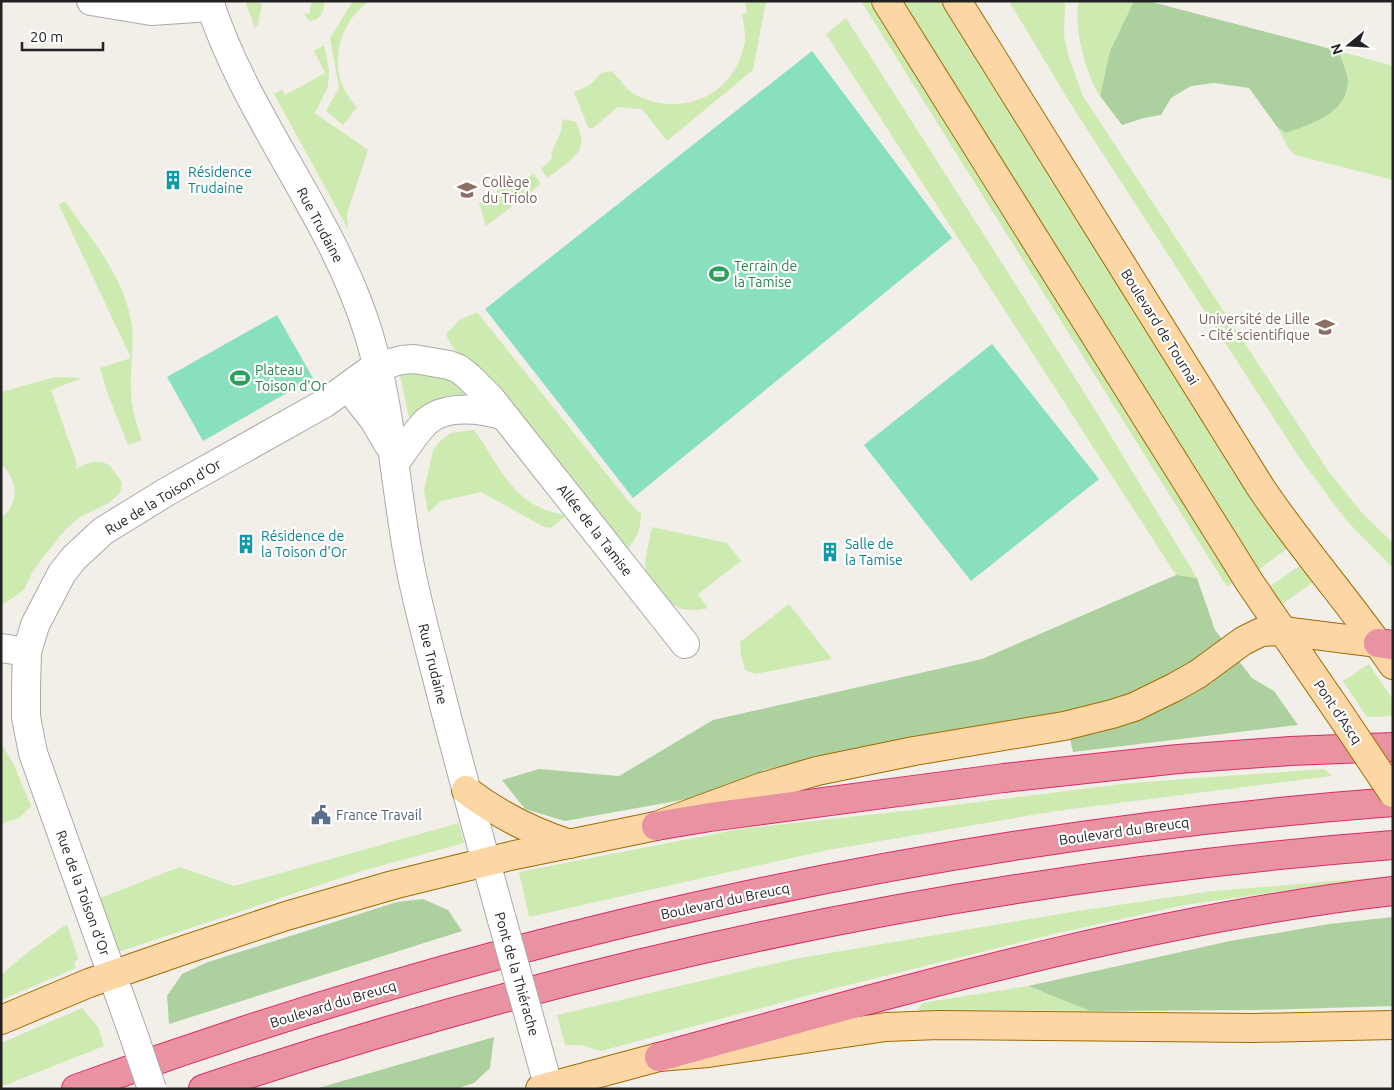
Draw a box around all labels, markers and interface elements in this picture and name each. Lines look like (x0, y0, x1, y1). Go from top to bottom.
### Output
scale bar (22, 20, 104, 52)
north arrow (1324, 20, 1374, 70)
text: 20 m (30, 28, 63, 45)
text: N (1327, 42, 1346, 56)
place label: Résidence Trudaine (188, 164, 252, 196)
building icon: Résidence Trudaine (162, 169, 184, 191)
place label: Collège du Triolo (482, 174, 537, 206)
school or university icon: Collège du Triolo (456, 179, 478, 201)
street label: Rue Trudaine (294, 185, 346, 265)
place label: Terrain de la Tamise (734, 258, 797, 290)
sports icon: Terrain de la Tamise (708, 263, 730, 285)
street label: Boulevard de Tournai (1118, 266, 1202, 388)
place label: Université de Lille ‐ Cité scientifique (1199, 311, 1310, 343)
school or university icon: Université de Lille ‐ Cité scientifique (1314, 316, 1336, 338)
place label: Plateau Toison d'Or (255, 362, 327, 394)
sports icon: Plateau Toison d'Or (229, 367, 251, 389)
street label: Rue de la Toison d'Or (102, 456, 225, 538)
street label: Allée de la Tamise (554, 481, 636, 579)
place label: Résidence de la Toison d'Or (261, 528, 348, 560)
building icon: Résidence de la Toison d'Or (235, 533, 257, 555)
place label: Salle de la Tamise (845, 536, 903, 568)
building icon: Salle de la Tamise (819, 541, 841, 563)
street label: Rue Trudaine (415, 622, 451, 706)
street label: Pont d'Ascq (1311, 677, 1365, 747)
public building icon: France Travail (310, 804, 332, 826)
place label: France Travail (336, 807, 422, 823)
street label: Boulevard du Breucq (1058, 814, 1190, 848)
street label: Rue de la Toison d'Or (53, 828, 113, 959)
street label: Boulevard du Breucq (659, 880, 791, 922)
street label: Pont de la Thiérache (492, 910, 542, 1038)
street label: Boulevard du Breucq (268, 977, 398, 1031)

